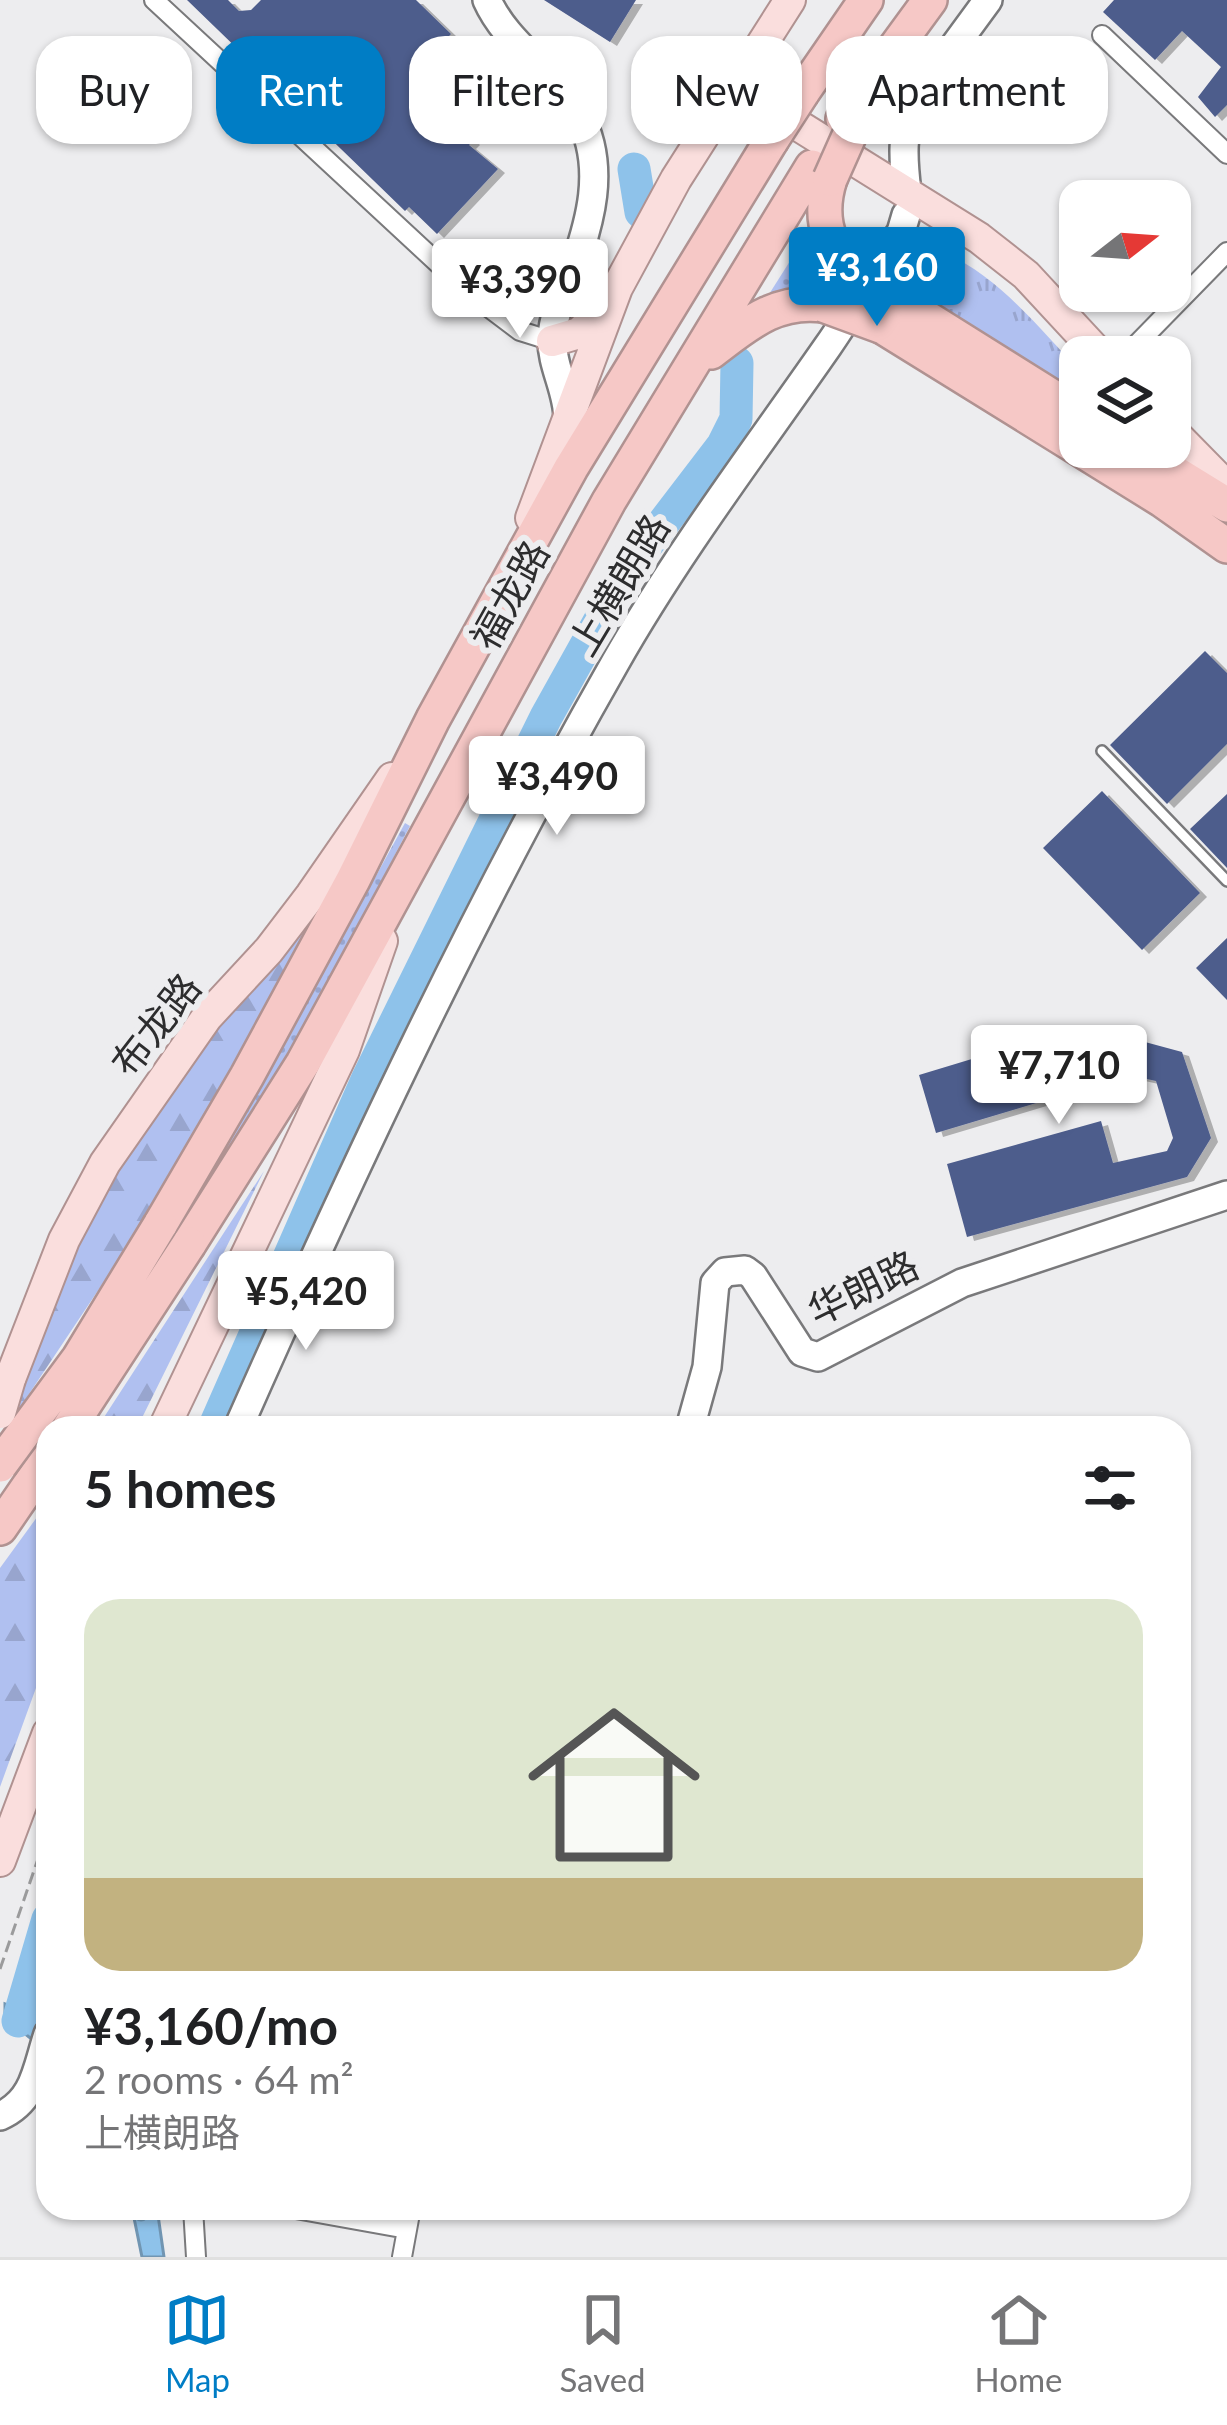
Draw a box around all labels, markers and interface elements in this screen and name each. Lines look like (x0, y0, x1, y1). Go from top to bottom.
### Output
chip: Buy (36, 36, 192, 144)
chip: Rent (216, 36, 385, 144)
chip: Filters (409, 36, 607, 144)
chip: New (631, 36, 802, 144)
chip: Apartment (826, 36, 1108, 144)
north arrow (1059, 180, 1191, 312)
map controls (1059, 180, 1191, 468)
pin: ¥3,160 (779, 227, 975, 329)
pin: ¥3,390 (422, 239, 618, 341)
text: ¥3,160 (816, 243, 938, 289)
text: ¥3,390 (459, 255, 581, 301)
button: layers (1059, 336, 1191, 468)
street label: 上横朗路 (558, 506, 678, 663)
street label: 福龙路 (461, 532, 558, 657)
pin: ¥3,490 (459, 736, 655, 838)
text: ¥3,490 (496, 752, 618, 798)
street label: 布龙路 (101, 964, 209, 1085)
pin: ¥7,710 (961, 1025, 1157, 1127)
text: ¥7,710 (998, 1041, 1120, 1087)
street label: 华朗路 (800, 1241, 925, 1333)
pin: ¥5,420 (208, 1251, 404, 1353)
text: ¥5,420 (245, 1267, 367, 1313)
icon: filters (1077, 1455, 1143, 1521)
text: 5 homes (84, 1458, 276, 1519)
icon: home (506, 1677, 722, 1893)
text: ¥3,160/mo (84, 1995, 338, 2056)
text: 2 rooms · 64 m² (84, 2056, 354, 2102)
text: 上横朗路 (84, 2109, 240, 2155)
tab: Map (164, 2287, 230, 2399)
tab: Saved (559, 2287, 646, 2399)
tab: Home (975, 2287, 1063, 2399)

